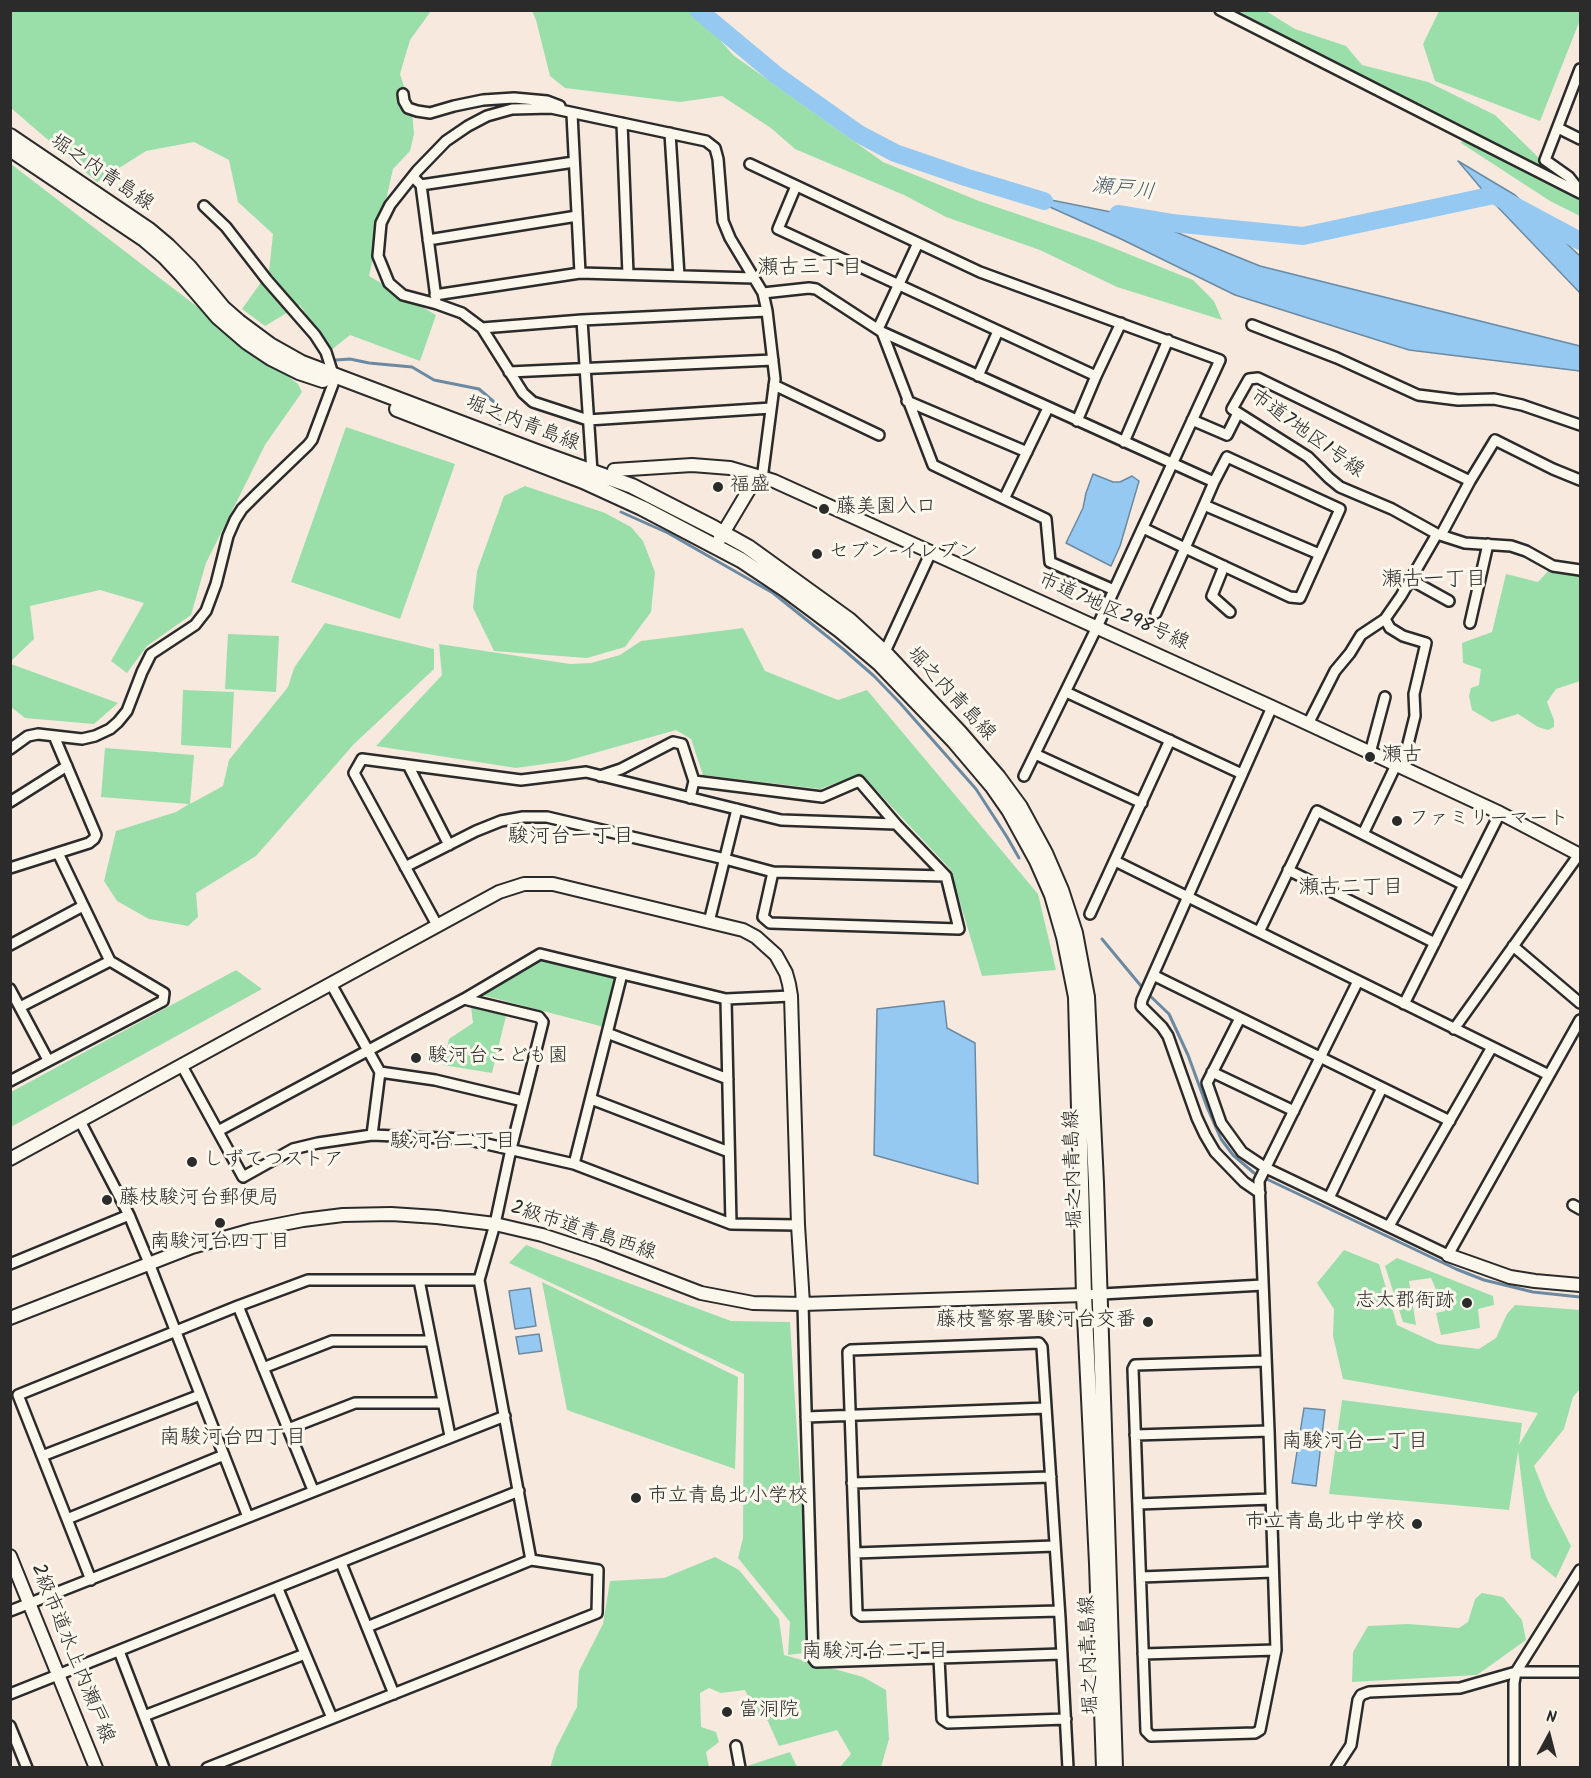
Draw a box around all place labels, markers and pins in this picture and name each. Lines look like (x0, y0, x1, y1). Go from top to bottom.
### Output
place label: 福盛 (730, 475, 770, 499)
marker: 福盛 (711, 480, 725, 494)
place label: 藤美園入口 (836, 497, 936, 521)
marker: 藤美園入口 (817, 502, 831, 516)
place label: セブン-イレブン (829, 542, 978, 566)
marker: セブン-イレブン (810, 547, 824, 561)
place label: 瀬古 (1382, 745, 1422, 769)
marker: 瀬古 (1363, 750, 1377, 764)
place label: ファミリーマート (1409, 809, 1569, 833)
marker: ファミリーマート (1390, 814, 1404, 828)
place label: 駿河台こども園 (428, 1046, 568, 1070)
marker: 駿河台こども園 (409, 1051, 423, 1065)
place label: しずてつストア (204, 1150, 344, 1174)
marker: しずてつストア (185, 1155, 199, 1169)
place label: 藤枝駿河台郵便局 (119, 1188, 279, 1212)
marker: 藤枝駿河台郵便局 (100, 1193, 114, 1207)
marker: 南駿河台四丁目 (213, 1216, 227, 1230)
place label: 南駿河台四丁目 (150, 1232, 290, 1256)
place label: 志太郡衙跡 (1355, 1291, 1455, 1315)
marker: 志太郡衙跡 (1460, 1296, 1474, 1310)
place label: 藤枝警察署駿河台交番 (936, 1310, 1136, 1334)
marker: 藤枝警察署駿河台交番 (1141, 1315, 1155, 1329)
place label: 市立青島北小学校 (648, 1486, 808, 1510)
marker: 市立青島北小学校 (629, 1491, 643, 1505)
place label: 市立青島北中学校 (1245, 1512, 1405, 1536)
marker: 市立青島北中学校 (1410, 1517, 1424, 1531)
place label: 富洞院 (739, 1700, 799, 1724)
marker: 富洞院 (720, 1705, 734, 1719)

